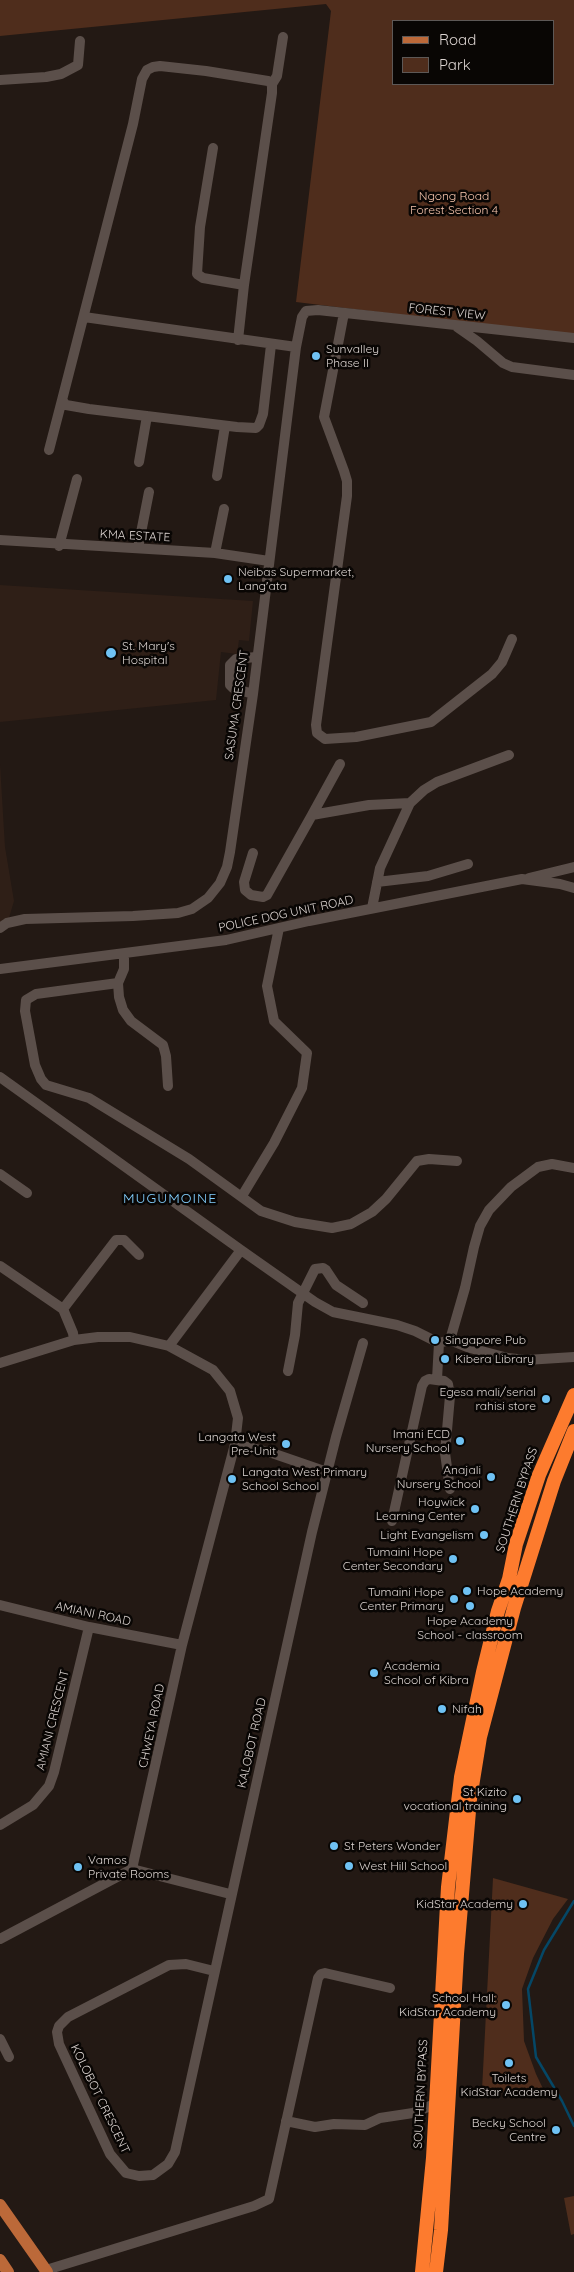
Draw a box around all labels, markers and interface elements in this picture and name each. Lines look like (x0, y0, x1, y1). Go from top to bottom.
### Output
legend (392, 20, 554, 85)
text: Road (439, 30, 476, 49)
text: Park (439, 55, 471, 74)
park label: Ngong Road Forest Section 4 (410, 189, 498, 217)
street label: FOREST VIEW (408, 301, 486, 323)
place label: Sunvalley Phase II (326, 342, 379, 370)
marker: Sunvalley Phase II (310, 350, 322, 362)
street label: KMA ESTATE (99, 527, 171, 545)
place label: Neibas Supermarket, Lang'ata (238, 565, 354, 593)
marker: Neibas Supermarket, Lang'ata (222, 573, 234, 585)
place label: St. Mary's Hospital (122, 639, 175, 667)
marker: St. Mary's Hospital (104, 646, 118, 660)
street label: SASUMA CRESCENT (222, 649, 252, 761)
street label: POLICE DOG UNIT ROAD (217, 893, 355, 935)
district label: MUGUMOINE (122, 1191, 218, 1207)
place label: Singapore Pub (445, 1333, 526, 1347)
marker: Singapore Pub (429, 1334, 441, 1346)
place label: Kibera Library (455, 1352, 534, 1366)
marker: Kibera Library (439, 1353, 451, 1365)
place label: Egesa mali/serial rahisi store (440, 1385, 536, 1413)
marker: Egesa mali/serial rahisi store (540, 1393, 552, 1405)
place label: Imani ECD Nursery School (366, 1427, 450, 1455)
place label: Langata West Pre-Unit (198, 1430, 276, 1458)
marker: Imani ECD Nursery School (454, 1435, 466, 1447)
marker: Langata West Pre-Unit (280, 1438, 292, 1450)
street label: SOUTHERN BYPASS (493, 1446, 541, 1554)
place label: Anajali Nursery School (397, 1463, 481, 1491)
place label: Langata West Primary School School (242, 1465, 367, 1493)
marker: Anajali Nursery School (485, 1471, 497, 1483)
marker: Langata West Primary School School (226, 1473, 238, 1485)
place label: Hoywick Learning Center (376, 1495, 465, 1523)
marker: Hoywick Learning Center (469, 1503, 481, 1515)
place label: Light Evangelism (380, 1528, 474, 1542)
marker: Light Evangelism (478, 1529, 490, 1541)
place label: Tumaini Hope Center Secondary (343, 1545, 443, 1573)
marker: Tumaini Hope Center Secondary (447, 1553, 459, 1565)
place label: Hope Academy (477, 1584, 563, 1598)
place label: Tumaini Hope Center Primary (360, 1585, 444, 1613)
marker: Hope Academy (461, 1585, 473, 1597)
marker: Tumaini Hope Center Primary (448, 1593, 460, 1605)
street label: AMIANI ROAD (54, 1599, 132, 1629)
marker: Hope Academy School - classroom (464, 1600, 476, 1612)
place label: Hope Academy School - classroom (417, 1614, 523, 1642)
place label: Academia School of Kibra (384, 1659, 469, 1687)
marker: Academia School of Kibra (368, 1667, 380, 1679)
street label: AMIANI CRESCENT (33, 1668, 73, 1772)
street label: CHWEYA ROAD (136, 1683, 168, 1769)
street label: KALOBOT ROAD (235, 1697, 269, 1789)
place label: Nifah (452, 1702, 482, 1716)
marker: Nifah (436, 1703, 448, 1715)
place label: St Kizito vocational training (404, 1785, 507, 1813)
marker: St Kizito vocational training (511, 1793, 523, 1805)
place label: St Peters Wonder (344, 1839, 440, 1853)
marker: St Peters Wonder (328, 1840, 340, 1852)
place label: Vamos Private Rooms (88, 1853, 169, 1881)
place label: West Hill School (359, 1859, 447, 1873)
marker: West Hill School (343, 1860, 355, 1872)
marker: Vamos Private Rooms (72, 1861, 84, 1873)
place label: KidStar Academy (416, 1897, 513, 1911)
marker: KidStar Academy (517, 1898, 529, 1910)
place label: School Hall: KidStar Academy (399, 1991, 496, 2019)
marker: School Hall: KidStar Academy (500, 1999, 512, 2011)
street label: SOUTHERN BYPASS (411, 2039, 431, 2149)
street label: KOLOBOT CRESCENT (67, 2042, 133, 2156)
marker: Toilets KidStar Academy (503, 2057, 515, 2069)
place label: Toilets KidStar Academy (461, 2071, 557, 2099)
place label: Becky School Centre (472, 2116, 546, 2144)
marker: Becky School Centre (550, 2124, 562, 2136)

